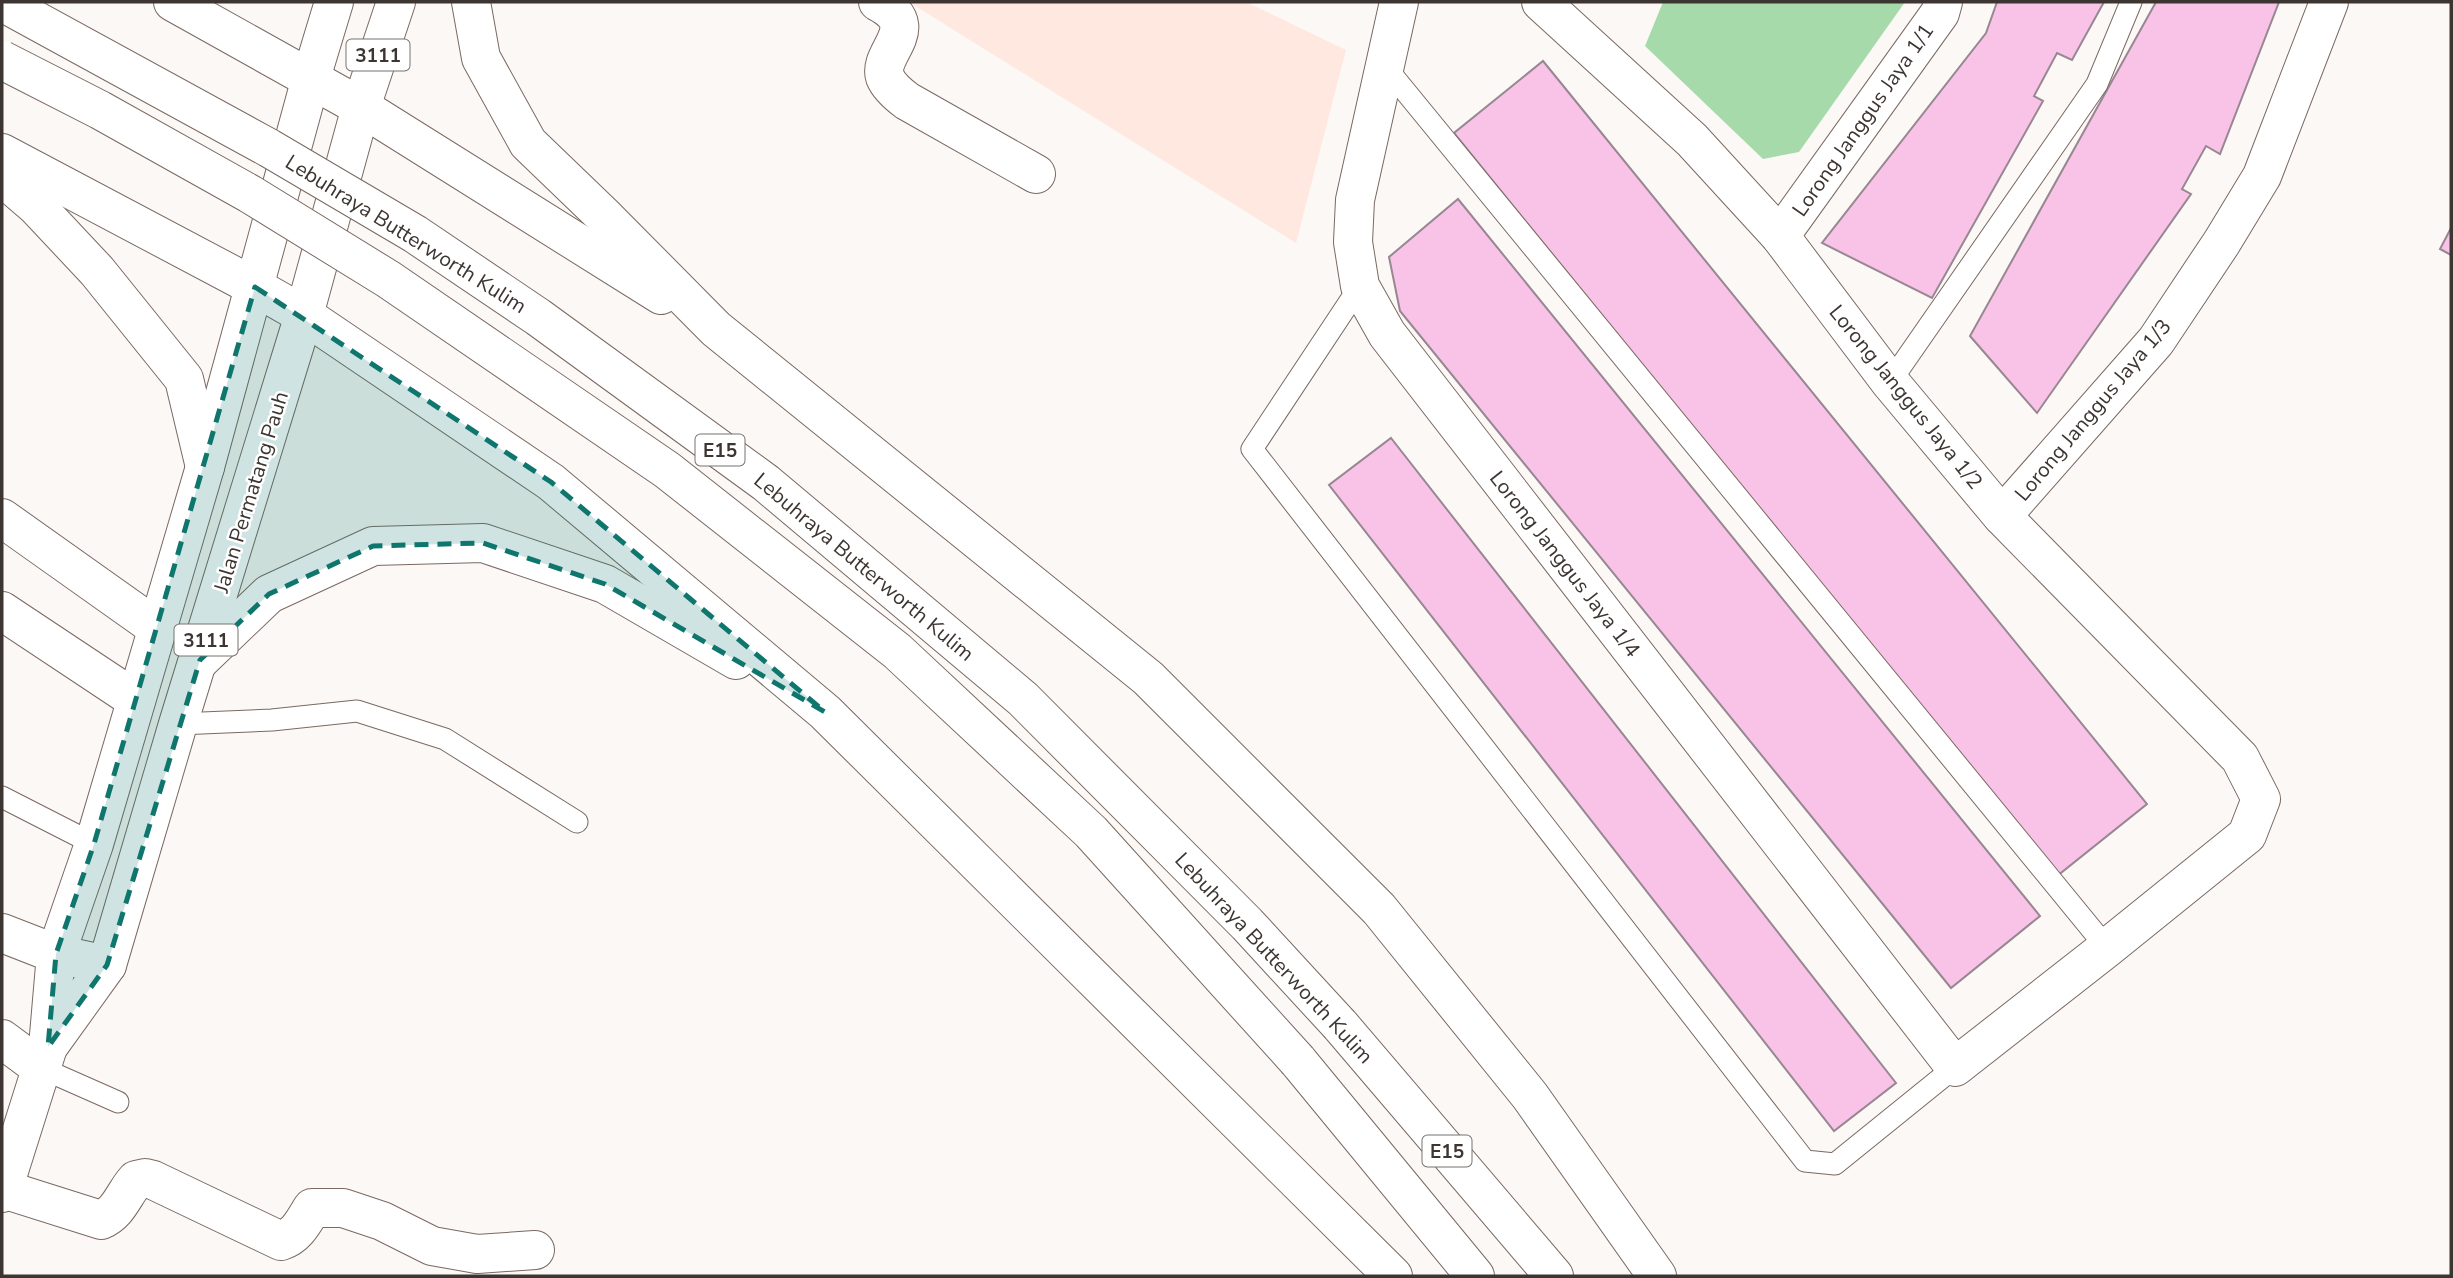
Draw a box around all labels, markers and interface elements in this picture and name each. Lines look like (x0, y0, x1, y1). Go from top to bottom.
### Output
street label: Lorong Janggus Jaya 1/1 (1786, 18, 1940, 222)
road number: 3111 (346, 40, 410, 70)
street label: Lebuhraya Butterworth Kulim (280, 148, 532, 320)
street label: Lorong Janggus Jaya 1/2 (1823, 299, 1989, 495)
street label: Lorong Janggus Jaya 1/3 (2009, 313, 2177, 507)
street label: Jalan Permatang Pauh (207, 388, 295, 597)
road number: E15 (696, 435, 744, 466)
street label: Lorong Janggus Jaya 1/4 (1483, 465, 1647, 663)
street label: Lebuhraya Butterworth Kulim (748, 467, 980, 667)
road number: 3111 (174, 624, 238, 656)
street label: Lebuhraya Butterworth Kulim (1169, 846, 1379, 1070)
road number: E15 (1422, 1135, 1472, 1166)

